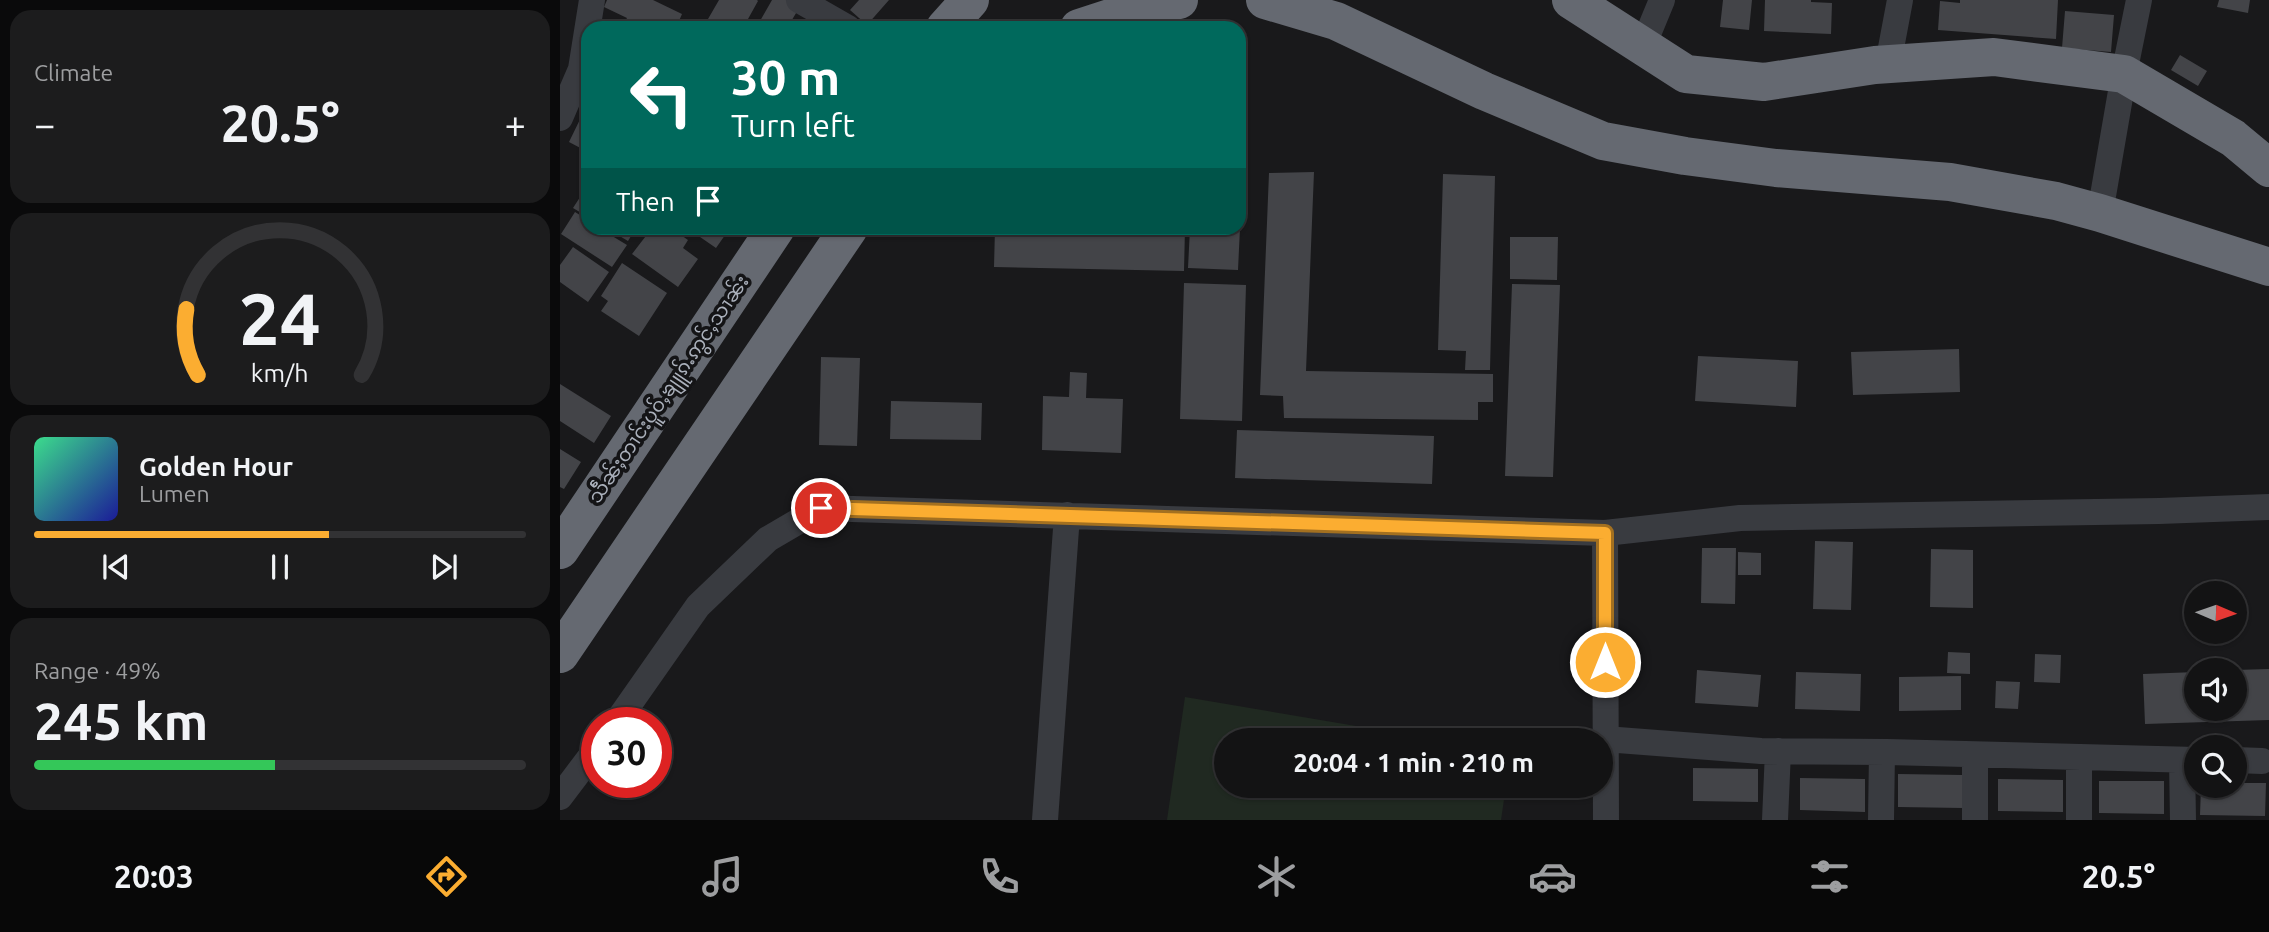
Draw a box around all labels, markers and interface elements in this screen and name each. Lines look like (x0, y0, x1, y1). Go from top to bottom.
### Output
icon: left (616, 49, 707, 140)
text: 30 m (731, 49, 840, 104)
text: Climate (34, 60, 113, 85)
text: 20.5° (220, 94, 340, 152)
text: − (34, 103, 55, 145)
text: + (505, 103, 526, 145)
text: Turn left (731, 107, 855, 143)
icon: arrive (689, 182, 727, 220)
text: Then (616, 187, 675, 216)
street label: သဵႅၼ်ႈတၢင်းပူဝ်ႇၶျူၵ်ႉဢွင်ႇသၢၼ်း (581, 269, 758, 510)
text: 24 (239, 277, 321, 359)
text: km/h (251, 359, 309, 387)
text: Golden Hour (139, 452, 293, 481)
pin (791, 478, 851, 538)
text: Lumen (139, 481, 210, 506)
icon: arrive (802, 489, 840, 527)
icon: previous (97, 548, 135, 586)
icon: pause (261, 548, 299, 586)
icon: next (425, 548, 463, 586)
north arrow (2184, 581, 2247, 644)
map controls (2184, 581, 2247, 798)
position arrow (1568, 625, 1642, 699)
text: Range · 49% (34, 658, 161, 683)
button: sound (2184, 658, 2247, 721)
text: 245 km (34, 692, 208, 750)
speed limit sign: 30 (581, 707, 672, 798)
button: search (2184, 735, 2247, 798)
text: 20:04 · 1 min · 210 m (1293, 748, 1534, 777)
icon: directions (422, 852, 471, 901)
icon: music (698, 852, 747, 901)
icon: phone (975, 852, 1024, 901)
icon: climate (1252, 852, 1301, 901)
icon: car (1528, 852, 1577, 901)
icon: filters (1805, 852, 1854, 901)
text: 20:03 (114, 858, 194, 894)
text: 20.5° (2082, 858, 2155, 894)

